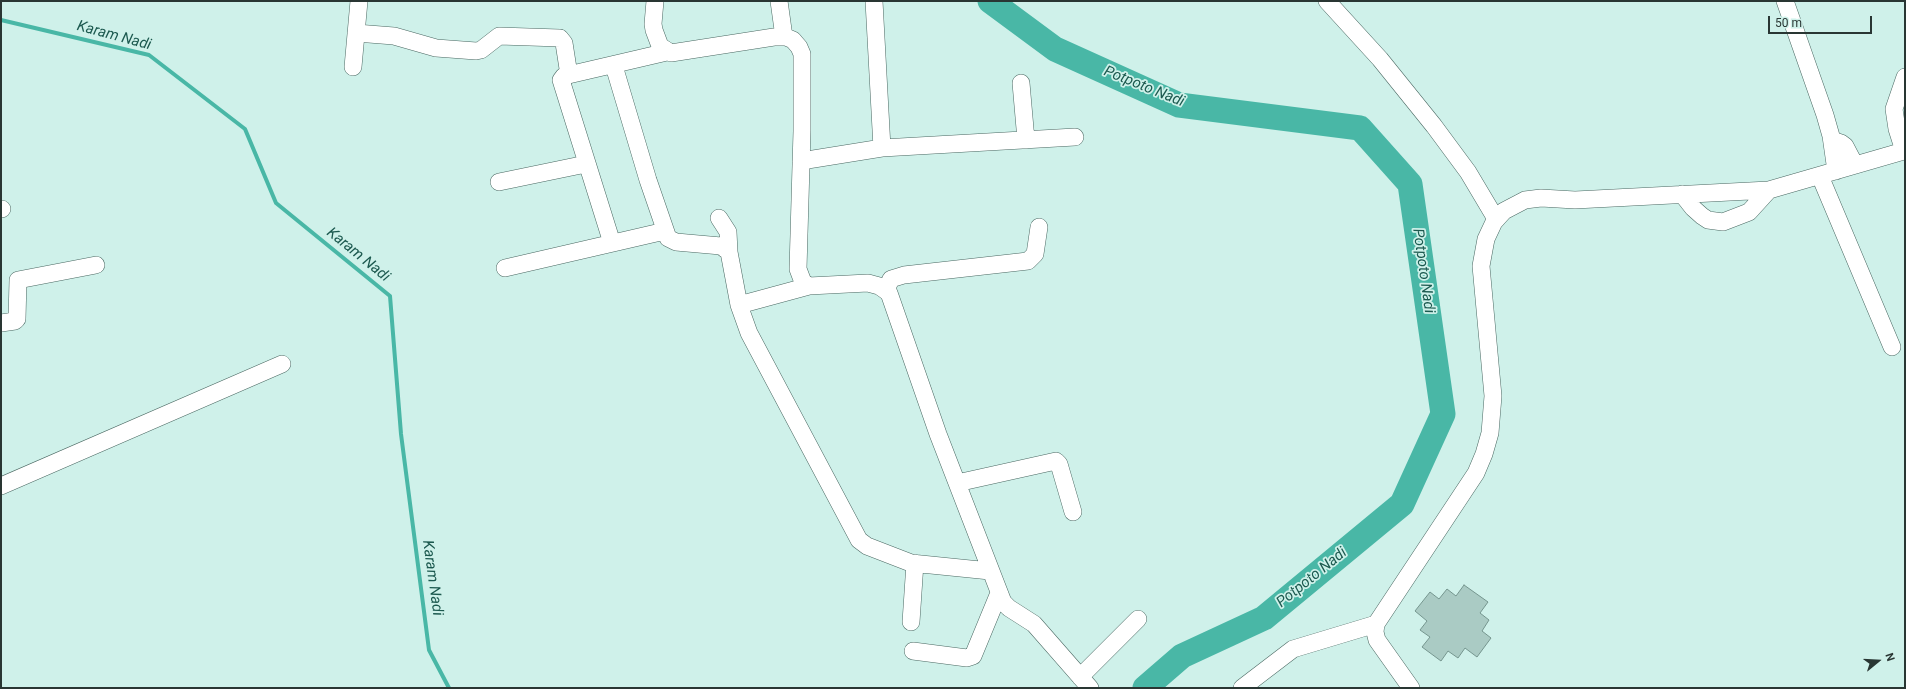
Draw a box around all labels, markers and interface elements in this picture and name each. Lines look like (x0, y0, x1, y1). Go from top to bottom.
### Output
scale bar (1770, 8, 1874, 34)
text: 50 m (1775, 16, 1802, 30)
water label: Karam Nadi (75, 17, 153, 55)
water label: Potpoto Nadi (1101, 63, 1187, 111)
water label: Karam Nadi (323, 224, 393, 286)
water label: Potpoto Nadi (1408, 228, 1438, 314)
water label: Karam Nadi (418, 539, 446, 617)
water label: Potpoto Nadi (1273, 544, 1351, 612)
north arrow (1858, 641, 1898, 681)
text: N (1883, 651, 1897, 663)

